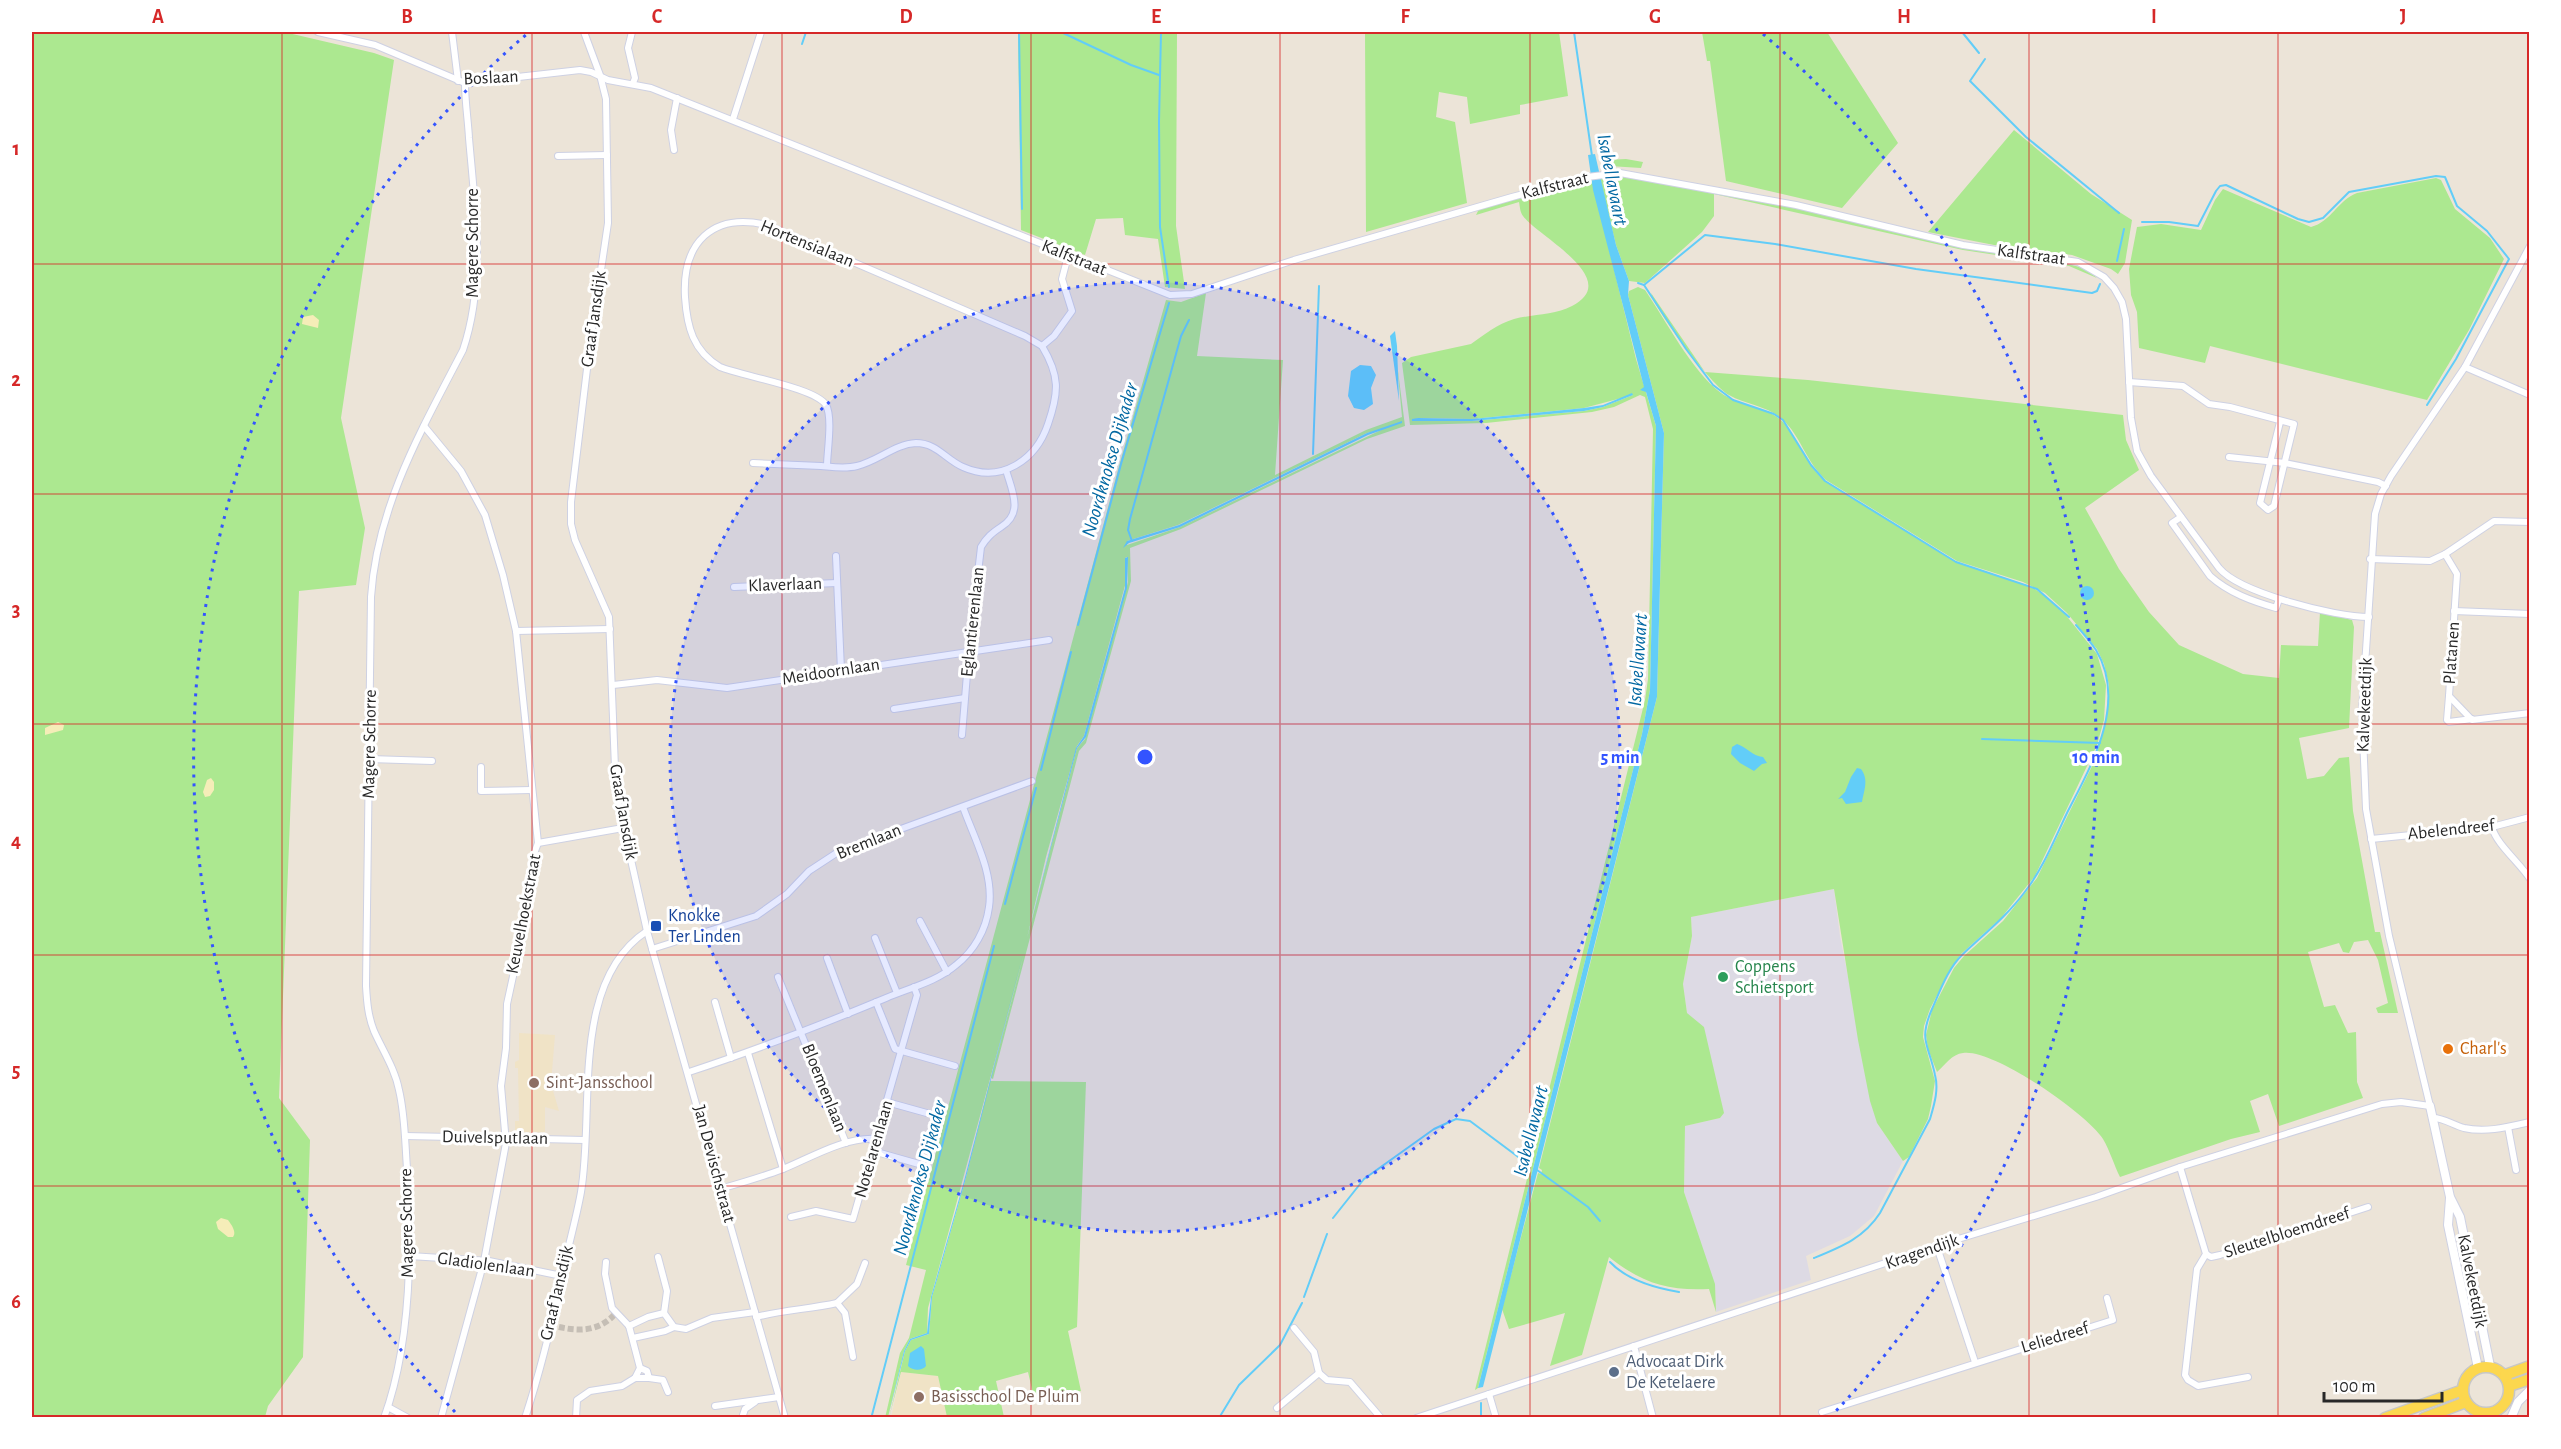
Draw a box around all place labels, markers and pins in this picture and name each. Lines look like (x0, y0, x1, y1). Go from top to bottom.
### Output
centre of rings (1135, 747, 1155, 767)
place label: Knokke Ter Linden (668, 907, 741, 946)
marker: Knokke Ter Linden (649, 919, 663, 933)
place label: Coppens Schietsport (1735, 958, 1814, 997)
marker: Coppens Schietsport (1716, 970, 1730, 984)
place label: Charl's (2460, 1040, 2507, 1058)
marker: Charl's (2441, 1042, 2455, 1056)
place label: Sint-Jansschool (546, 1074, 653, 1092)
marker: Sint-Jansschool (527, 1076, 541, 1090)
place label: Advocaat Dirk De Ketelaere (1626, 1353, 1724, 1392)
marker: Advocaat Dirk De Ketelaere (1607, 1365, 1621, 1379)
place label: Basisschool De Pluim (931, 1388, 1079, 1406)
marker: Basisschool De Pluim (912, 1390, 926, 1404)

